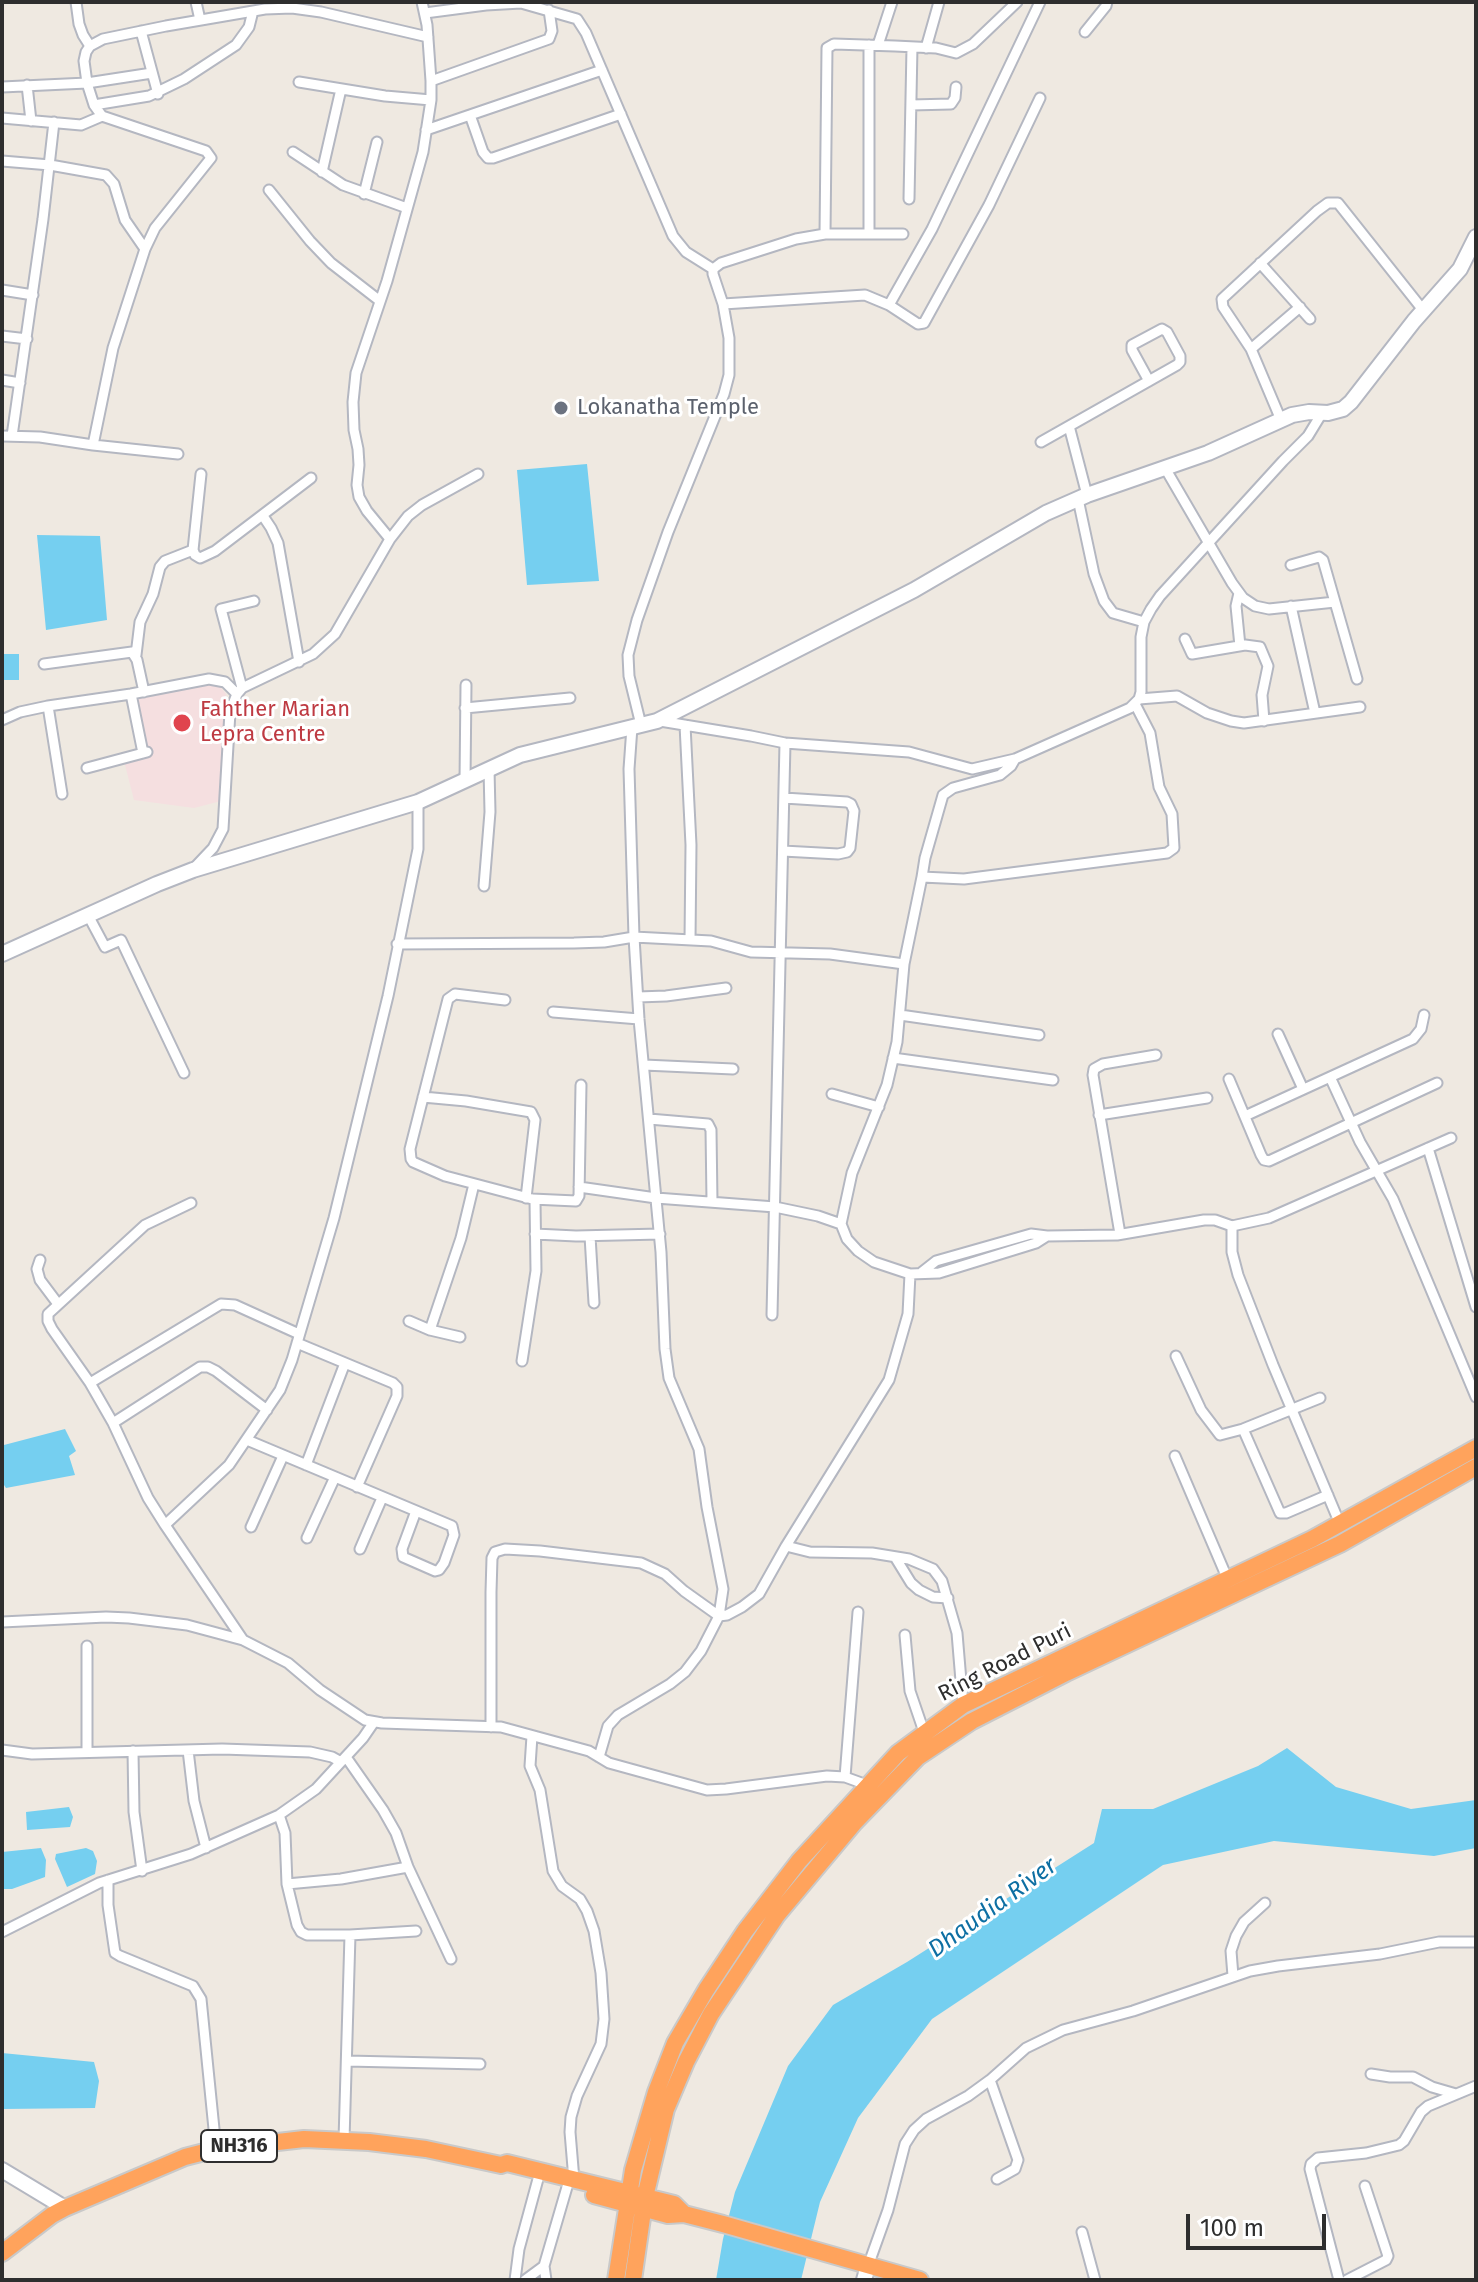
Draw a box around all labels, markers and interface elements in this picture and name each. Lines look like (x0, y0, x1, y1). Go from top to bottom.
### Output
place label: Lokanatha Temple (577, 395, 759, 421)
marker: Lokanatha Temple (552, 399, 570, 417)
place label: Fahther Marian Lepra Centre (200, 697, 350, 748)
marker: Fahther Marian Lepra Centre (171, 712, 193, 734)
street label: Ring Road Puri (934, 1618, 1076, 1708)
water label: Dhaudia River (923, 1852, 1063, 1964)
road number: NH316 (201, 2130, 277, 2162)
scale bar (1190, 2198, 1330, 2248)
text: 100 m (1200, 2214, 1264, 2242)

